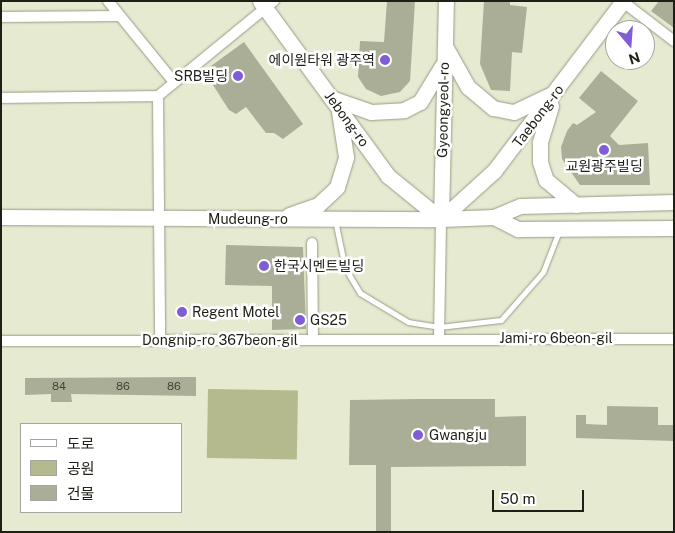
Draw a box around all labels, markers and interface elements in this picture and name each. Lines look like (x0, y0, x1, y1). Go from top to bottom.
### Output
north arrow (605, 20, 655, 70)
text: N (627, 49, 642, 68)
place label: 에이원타워 광주역 (269, 52, 375, 68)
marker: 에이원타워 광주역 (379, 54, 391, 66)
street label: Gyeongyeol-ro (434, 62, 452, 158)
place label: SRB빌딩 (174, 68, 228, 84)
marker: SRB빌딩 (232, 70, 244, 82)
street label: Taebong-ro (509, 81, 567, 151)
street label: Jebong-ro (321, 88, 373, 150)
marker: 교원광주빌딩 (598, 144, 610, 156)
place label: 교원광주빌딩 (565, 158, 643, 174)
street label: Mudeung-ro (208, 211, 288, 227)
place label: 한국시멘트빌딩 (274, 258, 364, 274)
marker: 한국시멘트빌딩 (258, 260, 270, 272)
place label: Regent Motel (192, 304, 279, 320)
marker: Regent Motel (176, 306, 188, 318)
place label: GS25 (310, 312, 347, 328)
marker: GS25 (294, 314, 306, 326)
street label: Jami-ro 6beon-gil (499, 330, 613, 346)
street label: Dongnip-ro 367beon-gil (142, 332, 298, 348)
house number: 84 (52, 379, 66, 393)
house number: 86 (116, 379, 130, 393)
house number: 86 (167, 379, 181, 393)
legend (20, 423, 182, 513)
place label: Gwangju (429, 427, 487, 443)
marker: Gwangju (411, 428, 425, 442)
text: 도로 (67, 435, 95, 452)
text: 공원 (67, 460, 95, 477)
scale bar (495, 480, 588, 512)
text: 건물 (67, 485, 95, 502)
text: 50 m (500, 490, 535, 507)

